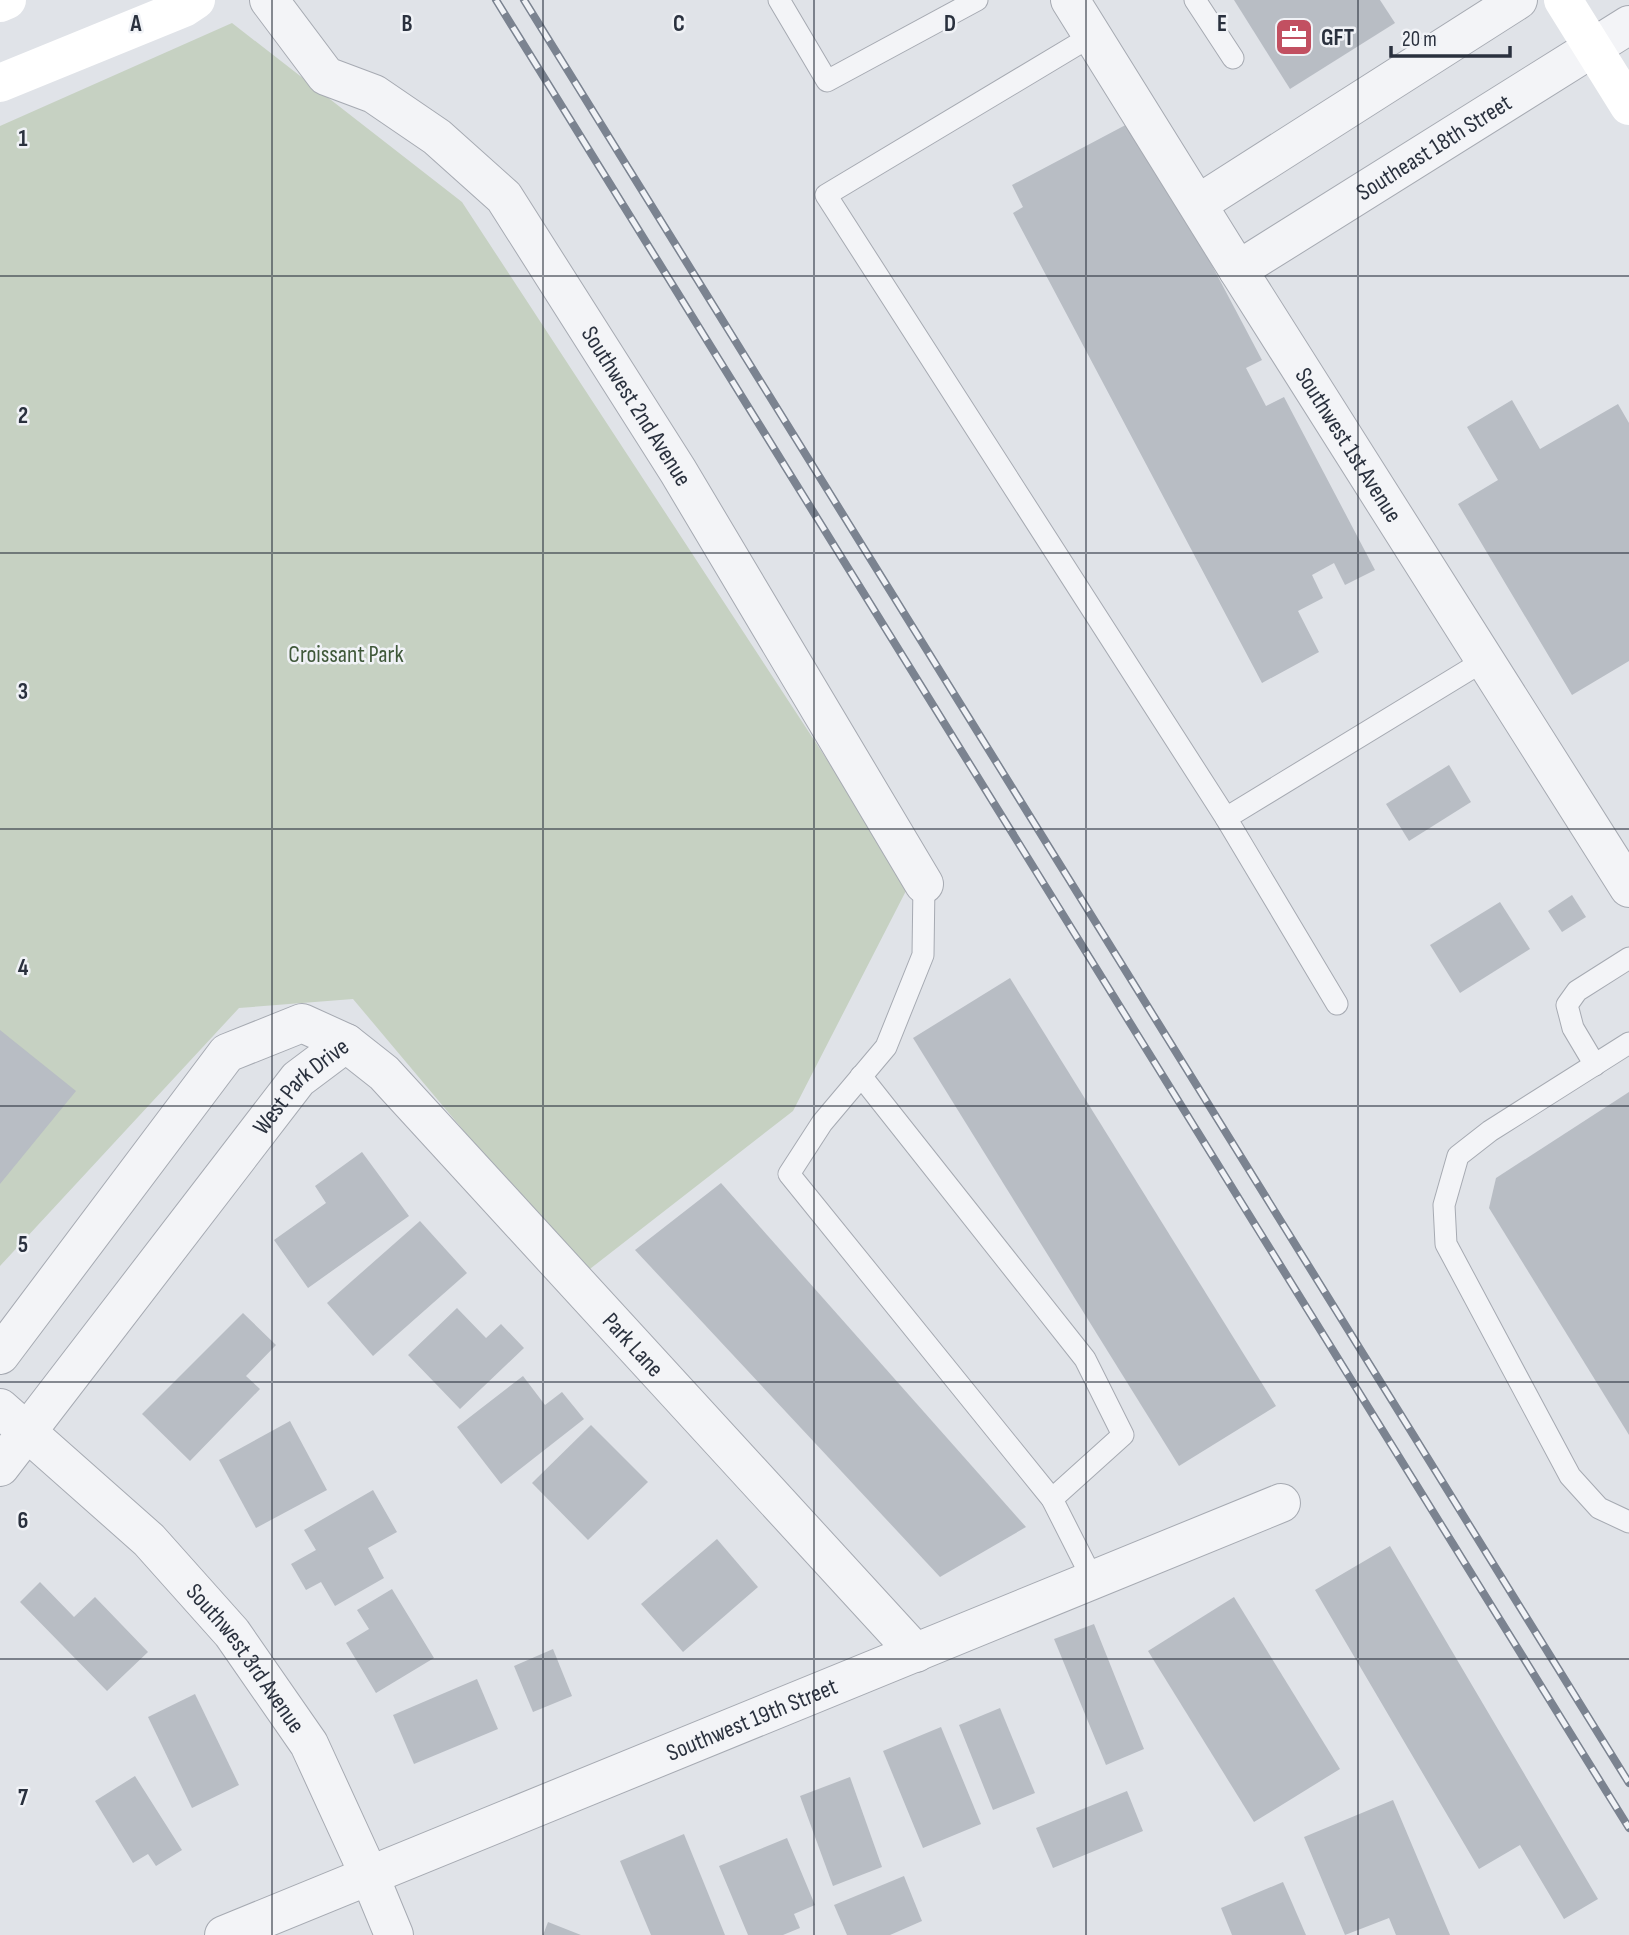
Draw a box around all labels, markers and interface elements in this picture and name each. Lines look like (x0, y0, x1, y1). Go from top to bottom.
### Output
text: A (130, 10, 143, 38)
text: B (402, 10, 413, 38)
text: C (673, 10, 685, 38)
text: D (944, 10, 956, 38)
text: E (1217, 10, 1227, 38)
scale bar (1391, 14, 1510, 58)
office icon: GFT (1273, 16, 1315, 58)
place label: GFT (1321, 23, 1354, 52)
text: 20 m (1402, 27, 1437, 52)
street label: Southeast 18th Street (1351, 88, 1517, 207)
text: 1 (18, 125, 28, 153)
street label: Southwest 2nd Avenue (575, 321, 698, 491)
street label: Southwest 1st Avenue (1289, 362, 1408, 528)
text: 2 (18, 402, 28, 430)
park label: Croissant Park (288, 640, 404, 669)
text: 3 (18, 678, 28, 706)
text: 4 (18, 954, 29, 982)
street label: West Park Drive (246, 1032, 354, 1140)
text: 5 (18, 1231, 28, 1259)
street label: Park Lane (596, 1307, 670, 1383)
text: 6 (18, 1507, 28, 1535)
street label: Southwest 3rd Avenue (180, 1577, 311, 1738)
street label: Southwest 19th Street (662, 1671, 841, 1767)
text: 7 (18, 1784, 28, 1812)

